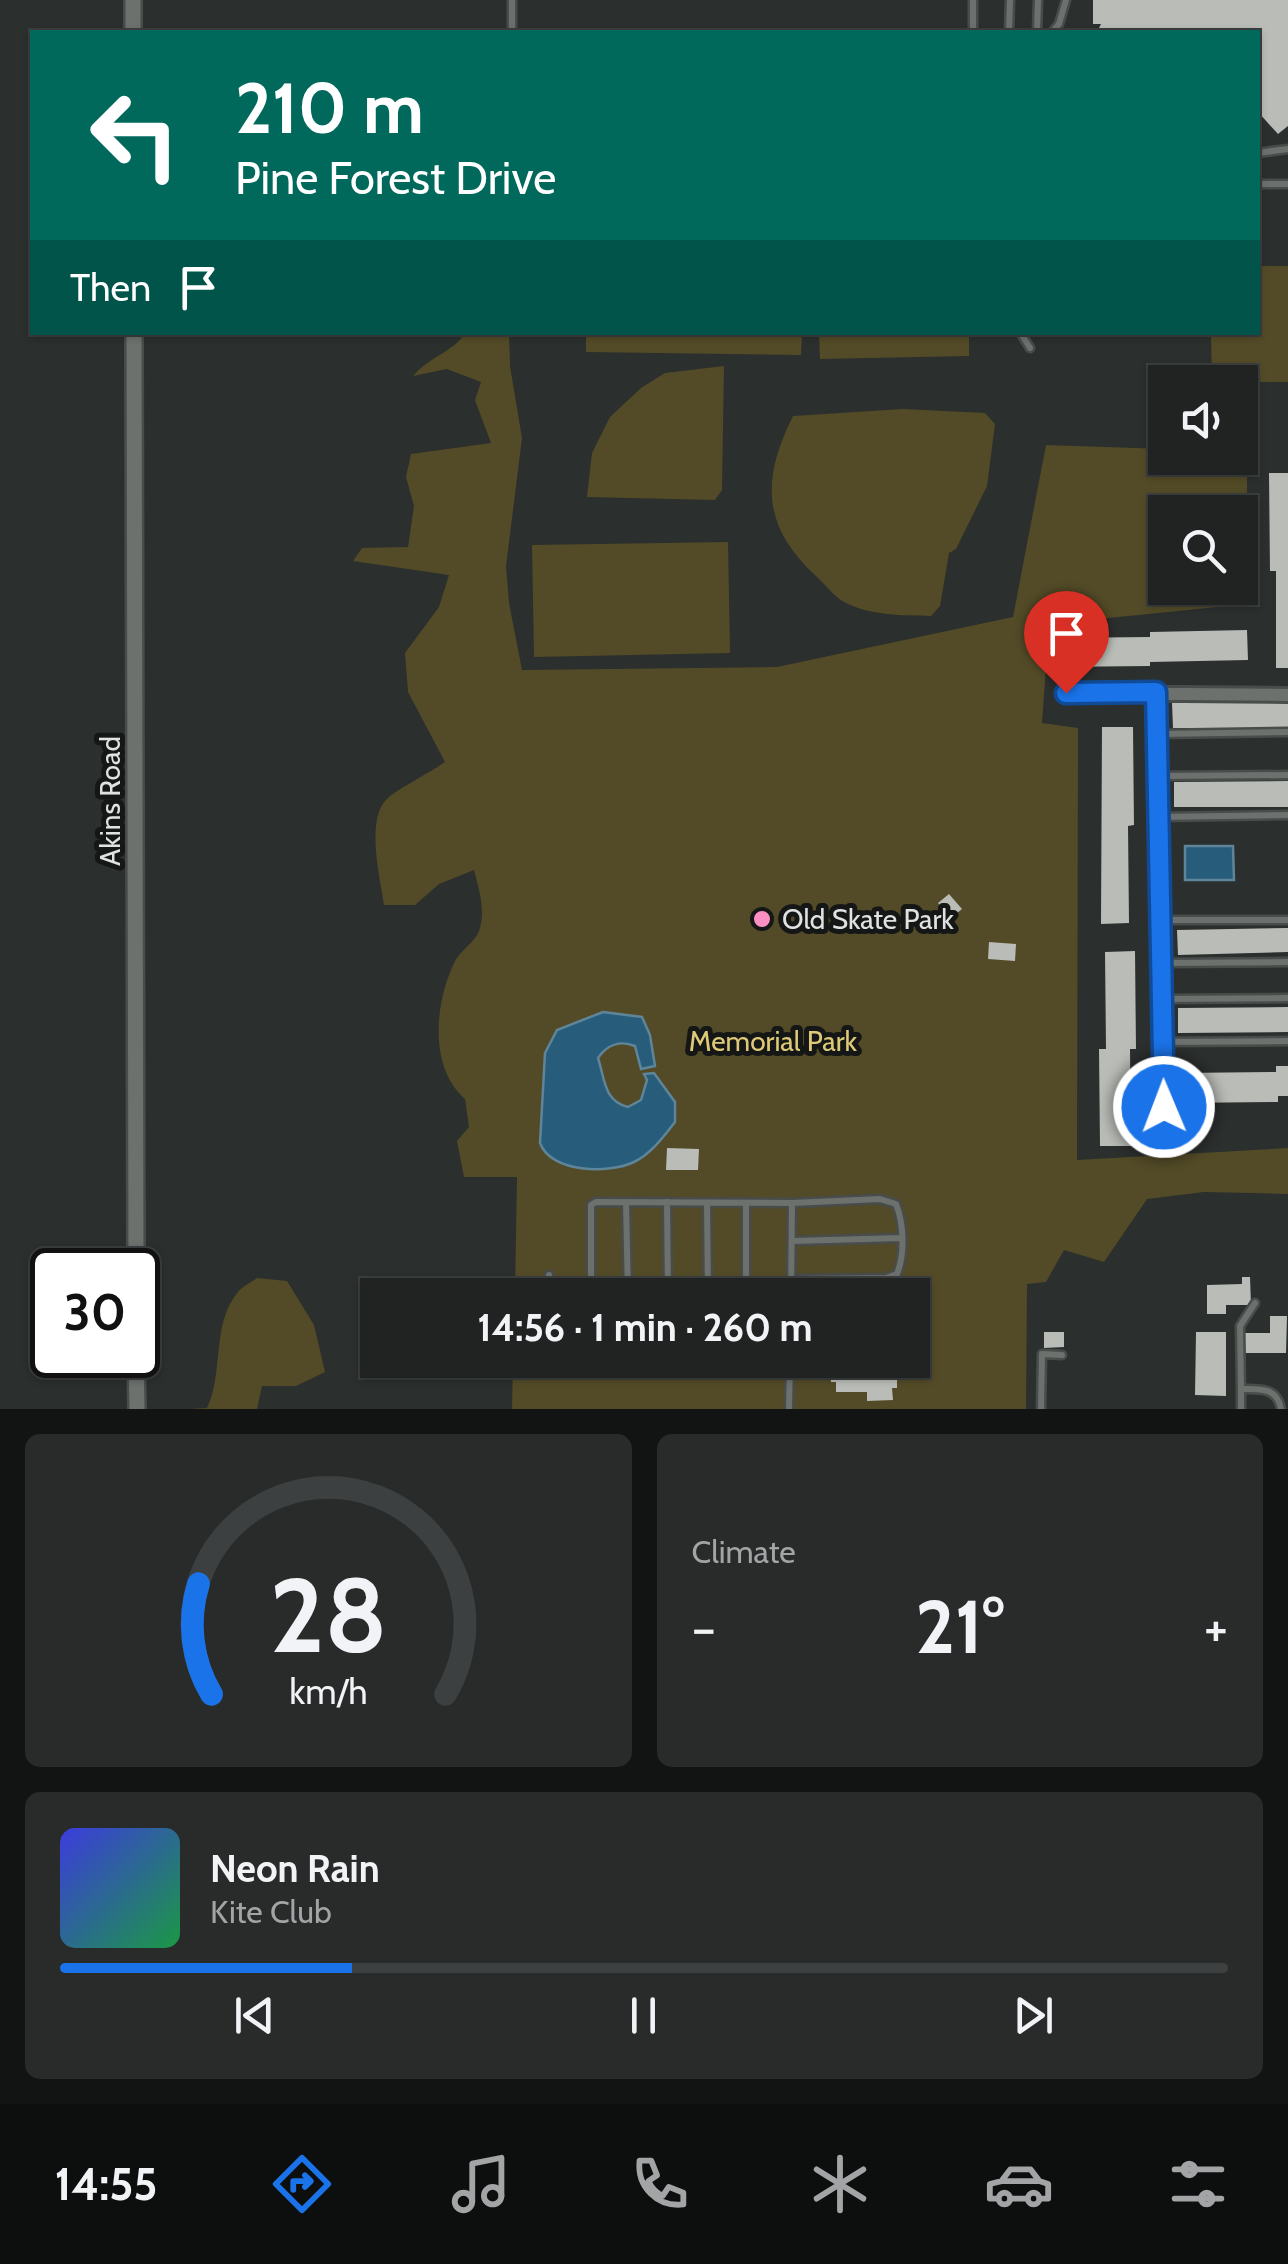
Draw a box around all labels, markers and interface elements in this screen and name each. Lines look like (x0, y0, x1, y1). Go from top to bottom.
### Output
text: 210 m (235, 65, 424, 151)
icon: left (70, 70, 200, 200)
text: Pine Forest Drive (235, 151, 556, 205)
icon: arrive (171, 260, 226, 315)
text: Then (70, 264, 151, 311)
map controls (1148, 365, 1258, 605)
button: sound (1148, 365, 1258, 475)
button: search (1148, 495, 1258, 605)
pin (1024, 591, 1109, 694)
icon: arrive (1039, 606, 1094, 661)
street label: Akins Road (93, 736, 127, 866)
place label: Old Skate Park (782, 902, 954, 936)
marker: Old Skate Park (751, 908, 773, 930)
park label: Memorial Park (689, 1024, 858, 1058)
position arrow (1112, 1055, 1216, 1159)
speed limit sign: 30 (30, 1248, 160, 1378)
text: 14:56 · 1 min · 260 m (477, 1304, 813, 1351)
text: Climate (692, 1532, 796, 1571)
text: 28 (269, 1552, 387, 1678)
text: 21° (915, 1581, 1004, 1672)
text: − (692, 1594, 716, 1661)
text: + (1204, 1594, 1228, 1661)
text: km/h (289, 1670, 367, 1713)
text: Neon Rain (210, 1845, 380, 1892)
text: Kite Club (210, 1892, 332, 1931)
icon: previous (227, 1988, 282, 2043)
icon: pause (616, 1988, 671, 2043)
icon: next (1006, 1988, 1061, 2043)
icon: directions (267, 2149, 337, 2219)
icon: music (446, 2149, 516, 2219)
icon: phone (625, 2149, 695, 2219)
icon: climate (805, 2149, 875, 2219)
icon: car (984, 2149, 1054, 2219)
icon: filters (1163, 2149, 1233, 2219)
text: 14:55 (55, 2157, 158, 2211)

